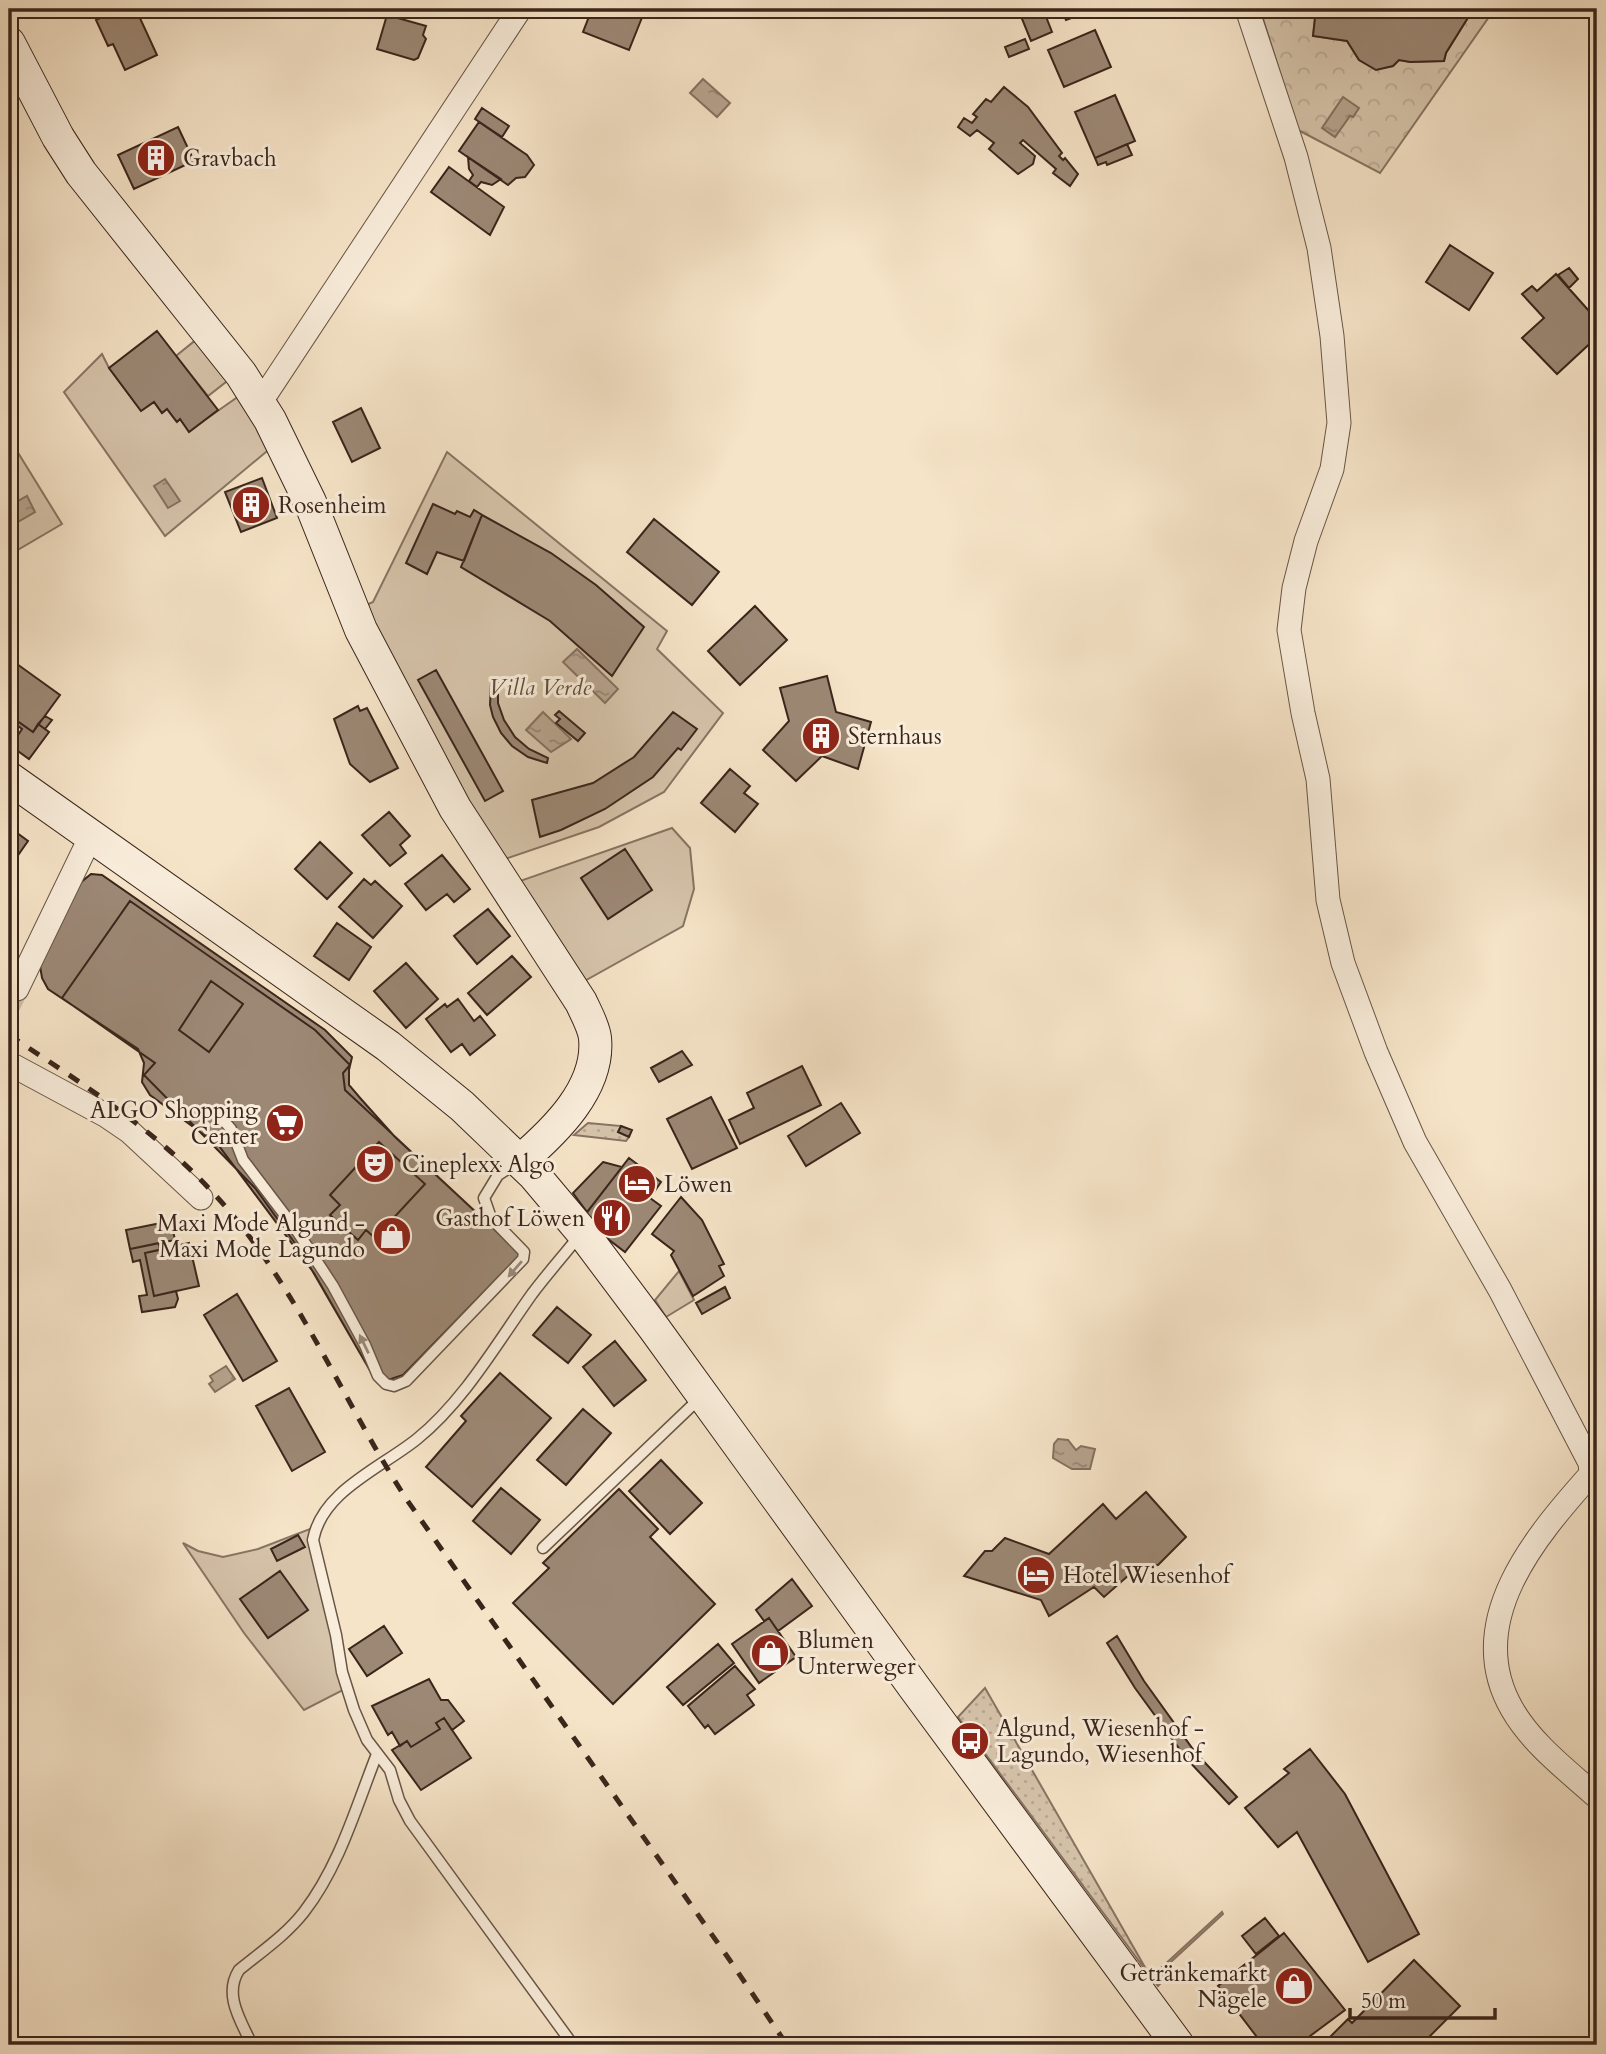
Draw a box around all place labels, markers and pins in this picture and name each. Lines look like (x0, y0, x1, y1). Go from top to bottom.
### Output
building icon: Gravbach (135, 137, 177, 179)
place label: Gravbach (183, 143, 277, 174)
building icon: Rosenheim (230, 484, 272, 526)
place label: Rosenheim (278, 490, 387, 521)
building icon: Sternhaus (800, 715, 842, 757)
place label: Sternhaus (848, 721, 942, 752)
place label: ALGO Shopping Center (90, 1095, 259, 1152)
supermarket icon: ALGO Shopping Center (264, 1102, 306, 1144)
theatre icon: Cineplexx Algo (354, 1143, 396, 1185)
place label: Cineplexx Algo (402, 1149, 555, 1180)
hotel icon: Löwen (616, 1163, 658, 1205)
place label: Löwen (664, 1169, 732, 1200)
restaurant icon: Gasthof Löwen (591, 1197, 633, 1239)
place label: Gasthof Löwen (435, 1203, 585, 1234)
place label: Maxi Mode Algund - Maxi Mode Lagundo (157, 1208, 365, 1265)
shop icon: Maxi Mode Algund - Maxi Mode Lagundo (371, 1215, 413, 1257)
hotel icon: Hotel Wiesenhof (1015, 1554, 1057, 1596)
place label: Hotel Wiesenhof (1063, 1560, 1234, 1591)
place label: Blumen Unterweger (797, 1625, 916, 1682)
shop icon: Blumen Unterweger (749, 1632, 791, 1674)
place label: Algund, Wiesenhof - Lagundo, Wiesenhof (997, 1713, 1206, 1770)
bus stop icon: Algund, Wiesenhof - Lagundo, Wiesenhof (949, 1720, 991, 1762)
place label: Getränkemarkt Nägele (1119, 1958, 1267, 2015)
shop icon: Getränkemarkt Nägele (1273, 1965, 1315, 2007)

